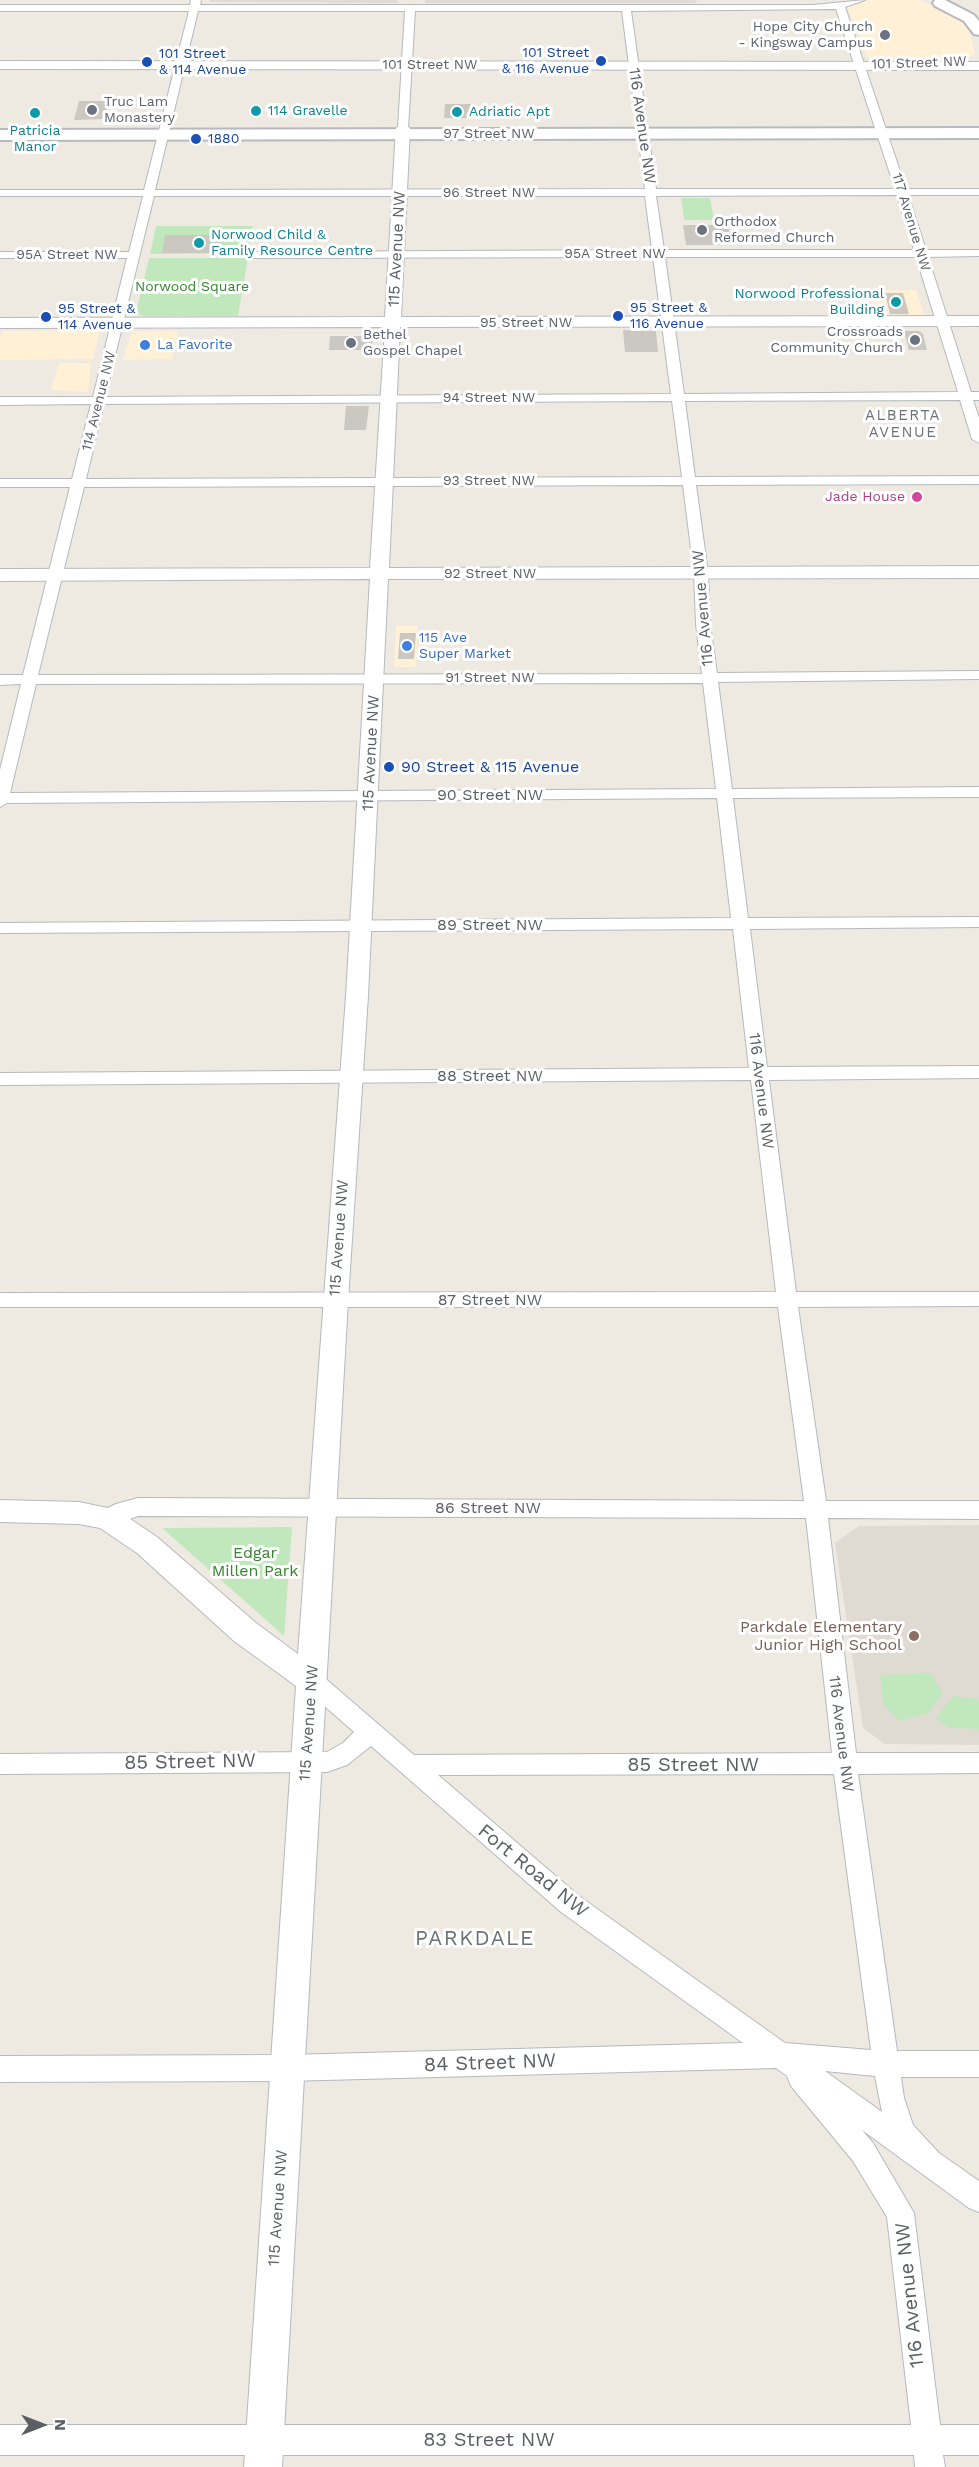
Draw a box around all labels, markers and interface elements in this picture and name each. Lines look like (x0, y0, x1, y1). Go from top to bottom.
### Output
place label: Hope City Church - Kingsway Campus (738, 19, 873, 51)
marker: Hope City Church - Kingsway Campus (878, 28, 892, 42)
place label: 101 Street & 116 Avenue (502, 45, 589, 78)
place label: 101 Street & 114 Avenue (159, 46, 246, 78)
street label: 101 Street NW (871, 53, 967, 73)
marker: 101 Street & 116 Avenue (594, 54, 608, 68)
marker: 101 Street & 114 Avenue (140, 55, 154, 69)
street label: 101 Street NW (382, 57, 478, 73)
street label: 116 Avenue NW (624, 67, 660, 185)
place label: Truc Lam Monastery (104, 94, 175, 126)
marker: Truc Lam Monastery (85, 103, 99, 117)
place label: 114 Gravelle (268, 103, 348, 119)
marker: 114 Gravelle (249, 104, 263, 118)
place label: Adriatic Apt (469, 104, 550, 120)
marker: Adriatic Apt (450, 105, 464, 119)
marker: Patricia Manor (28, 106, 42, 120)
place label: Patricia Manor (10, 123, 60, 156)
street label: 97 Street NW (443, 126, 535, 142)
place label: 1880 (208, 131, 239, 147)
marker: 1880 (189, 132, 203, 146)
street label: 117 Avenue NW (888, 171, 934, 273)
street label: 96 Street NW (443, 185, 535, 201)
street label: 115 Avenue NW (384, 190, 410, 308)
place label: Orthodox Reformed Church (714, 214, 834, 246)
marker: Orthodox Reformed Church (695, 223, 709, 237)
place label: Norwood Child & Family Resource Centre (211, 227, 373, 260)
marker: Norwood Child & Family Resource Centre (192, 236, 206, 250)
street label: 95A Street NW (564, 246, 666, 262)
street label: 95A Street NW (16, 247, 118, 263)
park label: Norwood Square (135, 279, 249, 295)
place label: Norwood Professional Building (734, 286, 884, 318)
marker: Norwood Professional Building (889, 295, 903, 309)
place label: 95 Street & 116 Avenue (630, 300, 707, 332)
place label: 95 Street & 114 Avenue (58, 301, 135, 334)
marker: 95 Street & 116 Avenue (611, 309, 625, 323)
marker: 95 Street & 114 Avenue (39, 310, 53, 324)
street label: 95 Street NW (480, 315, 572, 331)
place label: Crossroads Community Church (771, 324, 903, 356)
place label: Bethel Gospel Chapel (363, 327, 462, 360)
marker: Crossroads Community Church (908, 333, 922, 347)
marker: Bethel Gospel Chapel (344, 336, 358, 350)
place label: La Favorite (157, 337, 233, 353)
marker: La Favorite (138, 338, 152, 352)
street label: 114 Avenue NW (78, 349, 120, 453)
street label: 94 Street NW (443, 390, 535, 406)
district label: ALBERTA AVENUE (865, 407, 941, 442)
street label: 93 Street NW (443, 473, 535, 489)
place label: Jade House (825, 489, 905, 505)
marker: Jade House (910, 490, 924, 504)
street label: 116 Avenue NW (688, 549, 718, 667)
street label: 92 Street NW (444, 566, 536, 582)
place label: 115 Ave Super Market (419, 630, 511, 662)
marker: 115 Ave Super Market (400, 639, 414, 653)
street label: 91 Street NW (445, 670, 535, 686)
street label: 115 Avenue NW (358, 694, 384, 812)
place label: 90 Street & 115 Avenue (401, 757, 579, 777)
marker: 90 Street & 115 Avenue (382, 760, 396, 774)
street label: 90 Street NW (437, 785, 543, 805)
street label: 89 Street NW (437, 915, 543, 935)
street label: 116 Avenue NW (744, 1032, 778, 1150)
street label: 88 Street NW (437, 1066, 543, 1086)
street label: 115 Avenue NW (325, 1179, 353, 1297)
street label: 87 Street NW (438, 1290, 542, 1310)
street label: 86 Street NW (435, 1498, 541, 1518)
park label: Edgar Millen Park (212, 1543, 298, 1581)
place label: Parkdale Elementary Junior High School (740, 1617, 902, 1655)
marker: Parkdale Elementary Junior High School (907, 1629, 921, 1643)
street label: 115 Avenue NW (295, 1664, 323, 1782)
street label: 116 Avenue NW (824, 1675, 858, 1793)
street label: 85 Street NW (124, 1749, 256, 1775)
street label: 85 Street NW (627, 1753, 759, 1777)
street label: Fort Road NW (473, 1819, 593, 1923)
district label: PARKDALE (415, 1926, 535, 1952)
street label: 84 Street NW (423, 2049, 557, 2077)
street label: 115 Avenue NW (264, 2149, 292, 2267)
street label: 116 Avenue NW (890, 2221, 930, 2369)
north arrow (12, 2395, 72, 2455)
text: N (51, 2419, 70, 2431)
street label: 83 Street NW (423, 2428, 555, 2452)

